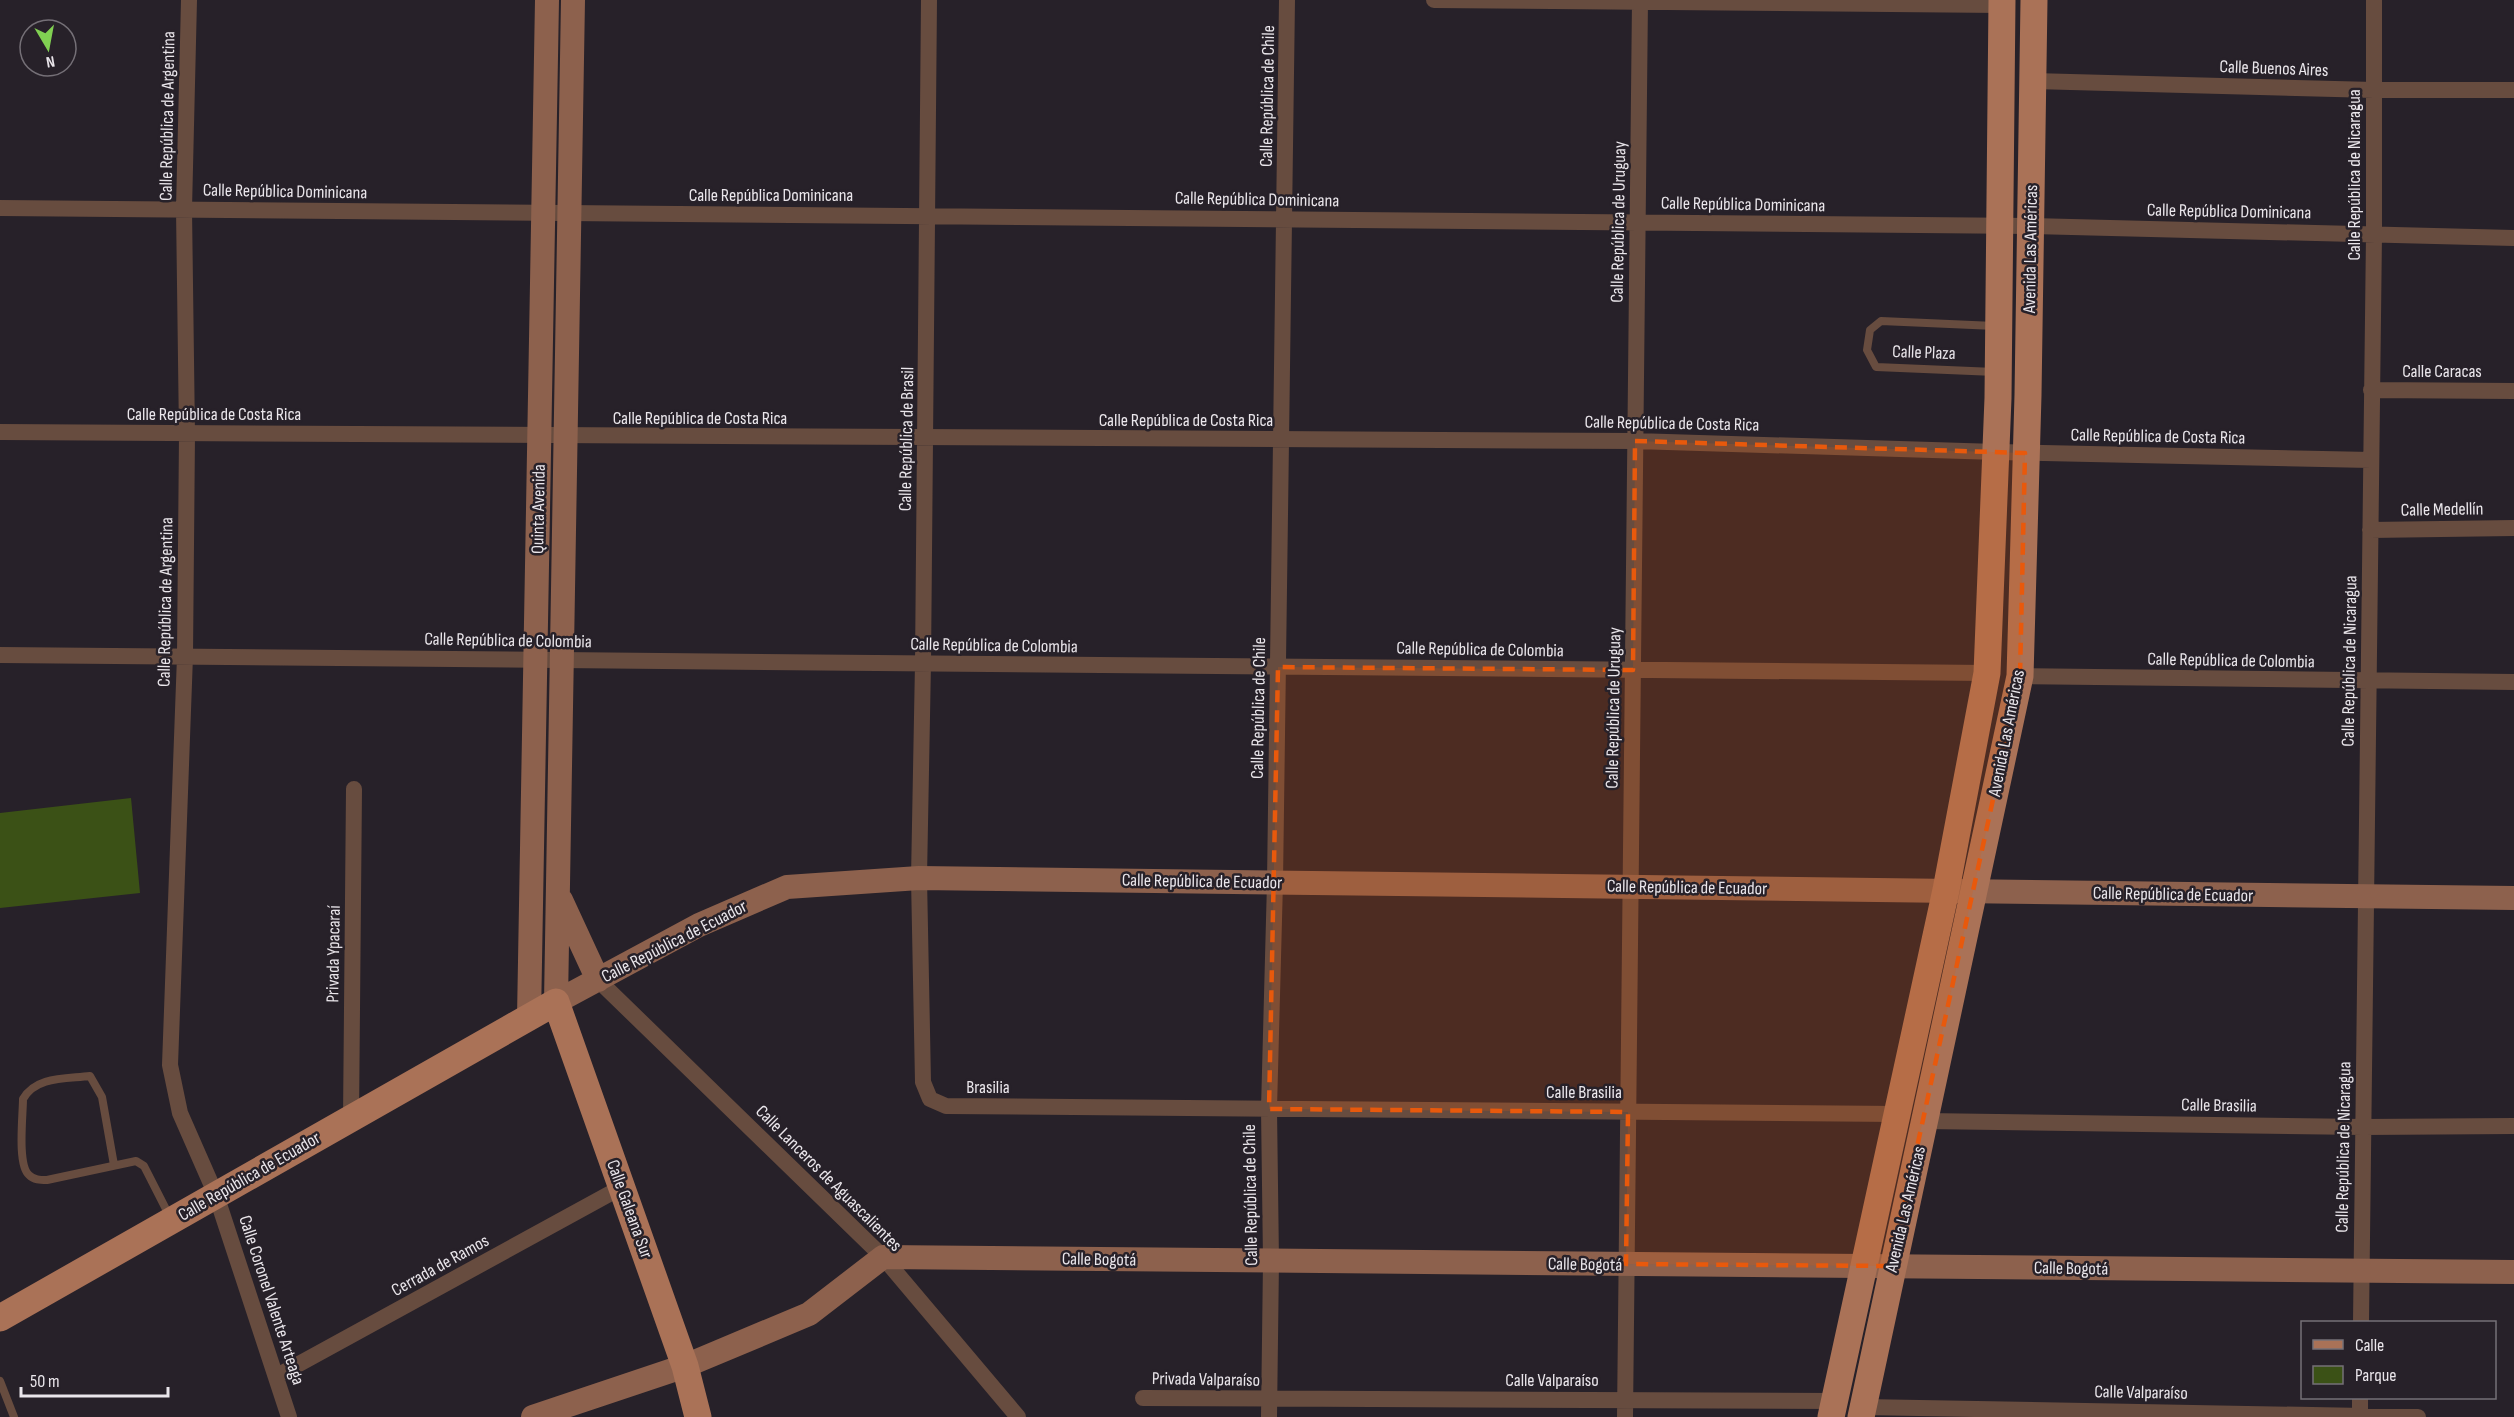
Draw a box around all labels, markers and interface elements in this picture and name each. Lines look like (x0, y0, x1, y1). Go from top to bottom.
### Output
north arrow (18, 18, 78, 78)
street label: Calle República de Chile (1256, 25, 1279, 167)
street label: Calle República de Argentina (156, 31, 179, 201)
text: N (44, 51, 56, 71)
street label: Calle Buenos Aires (2219, 56, 2329, 81)
street label: Calle República de Nicaragua (2344, 89, 2365, 261)
street label: Calle República de Uruguay (1607, 141, 1630, 303)
street label: Calle República Dominicana (203, 180, 368, 203)
street label: Calle República Dominicana (689, 185, 853, 206)
street label: Avenida Las Américas (2019, 185, 2042, 314)
street label: Calle República Dominicana (1175, 188, 1340, 211)
street label: Calle República Dominicana (1661, 193, 1826, 216)
street label: Calle República Dominicana (2147, 200, 2312, 223)
street label: Calle Plaza (1892, 341, 1956, 364)
street label: Calle Caracas (2402, 361, 2482, 382)
street label: Calle República de Brasil (895, 367, 918, 511)
street label: Calle República de Costa Rica (127, 404, 301, 425)
street label: Calle República de Costa Rica (613, 408, 787, 429)
street label: Calle República de Costa Rica (1099, 410, 1273, 431)
street label: Calle República de Costa Rica (1585, 411, 1760, 436)
street label: Calle República de Costa Rica (2071, 424, 2246, 449)
street label: Quinta Avenida (527, 464, 550, 554)
street label: Calle Medellín (2401, 498, 2483, 521)
street label: Calle República de Argentina (154, 517, 177, 687)
street label: Calle República de Nicaragua (2338, 575, 2361, 747)
street label: Calle República de Uruguay (1602, 627, 1625, 789)
street label: Calle República de Colombia (424, 629, 592, 652)
street label: Calle República de Colombia (910, 634, 1078, 657)
street label: Calle República de Chile (1247, 637, 1270, 779)
street label: Calle República de Colombia (1396, 638, 1564, 661)
street label: Calle República de Colombia (2147, 649, 2315, 672)
street label: Avenida Las Américas (1984, 668, 2029, 799)
street label: Calle República de Ecuador (1122, 870, 1282, 893)
street label: Calle República de Ecuador (1607, 876, 1767, 899)
street label: Calle República de Ecuador (2093, 883, 2253, 906)
street label: Calle República de Ecuador (598, 896, 750, 987)
street label: Privada Ypacaraí (322, 905, 345, 1003)
street label: Calle República de Nicaragua (2332, 1061, 2355, 1233)
street label: Brasilia (966, 1077, 1010, 1098)
street label: Calle Brasilia (1546, 1082, 1622, 1103)
street label: Calle Brasilia (2181, 1094, 2257, 1117)
street label: Calle Lanceros de Aguascalientes (751, 1101, 906, 1256)
street label: Calle República de Chile (1239, 1124, 1262, 1266)
street label: Calle República de Ecuador (175, 1127, 324, 1226)
street label: Avenida Las Américas (1881, 1144, 1930, 1275)
street label: Calle Galeana Sur (602, 1157, 657, 1261)
street label: Calle Coronel Valente Arteaga (234, 1213, 309, 1388)
street label: Cerrada de Ramos (388, 1230, 493, 1301)
street label: Calle Bogotá (1062, 1248, 1136, 1271)
street label: Calle Bogotá (1548, 1253, 1622, 1276)
street label: Calle Bogotá (2034, 1257, 2108, 1280)
legend (2301, 1321, 2496, 1399)
text: Calle (2355, 1335, 2384, 1356)
scale bar (21, 1360, 168, 1398)
text: Parque (2355, 1365, 2396, 1386)
street label: Privada Valparaíso (1152, 1368, 1260, 1391)
street label: Calle Valparaíso (1505, 1370, 1599, 1391)
text: 50 m (30, 1371, 60, 1392)
street label: Calle Valparaíso (2094, 1381, 2188, 1404)

